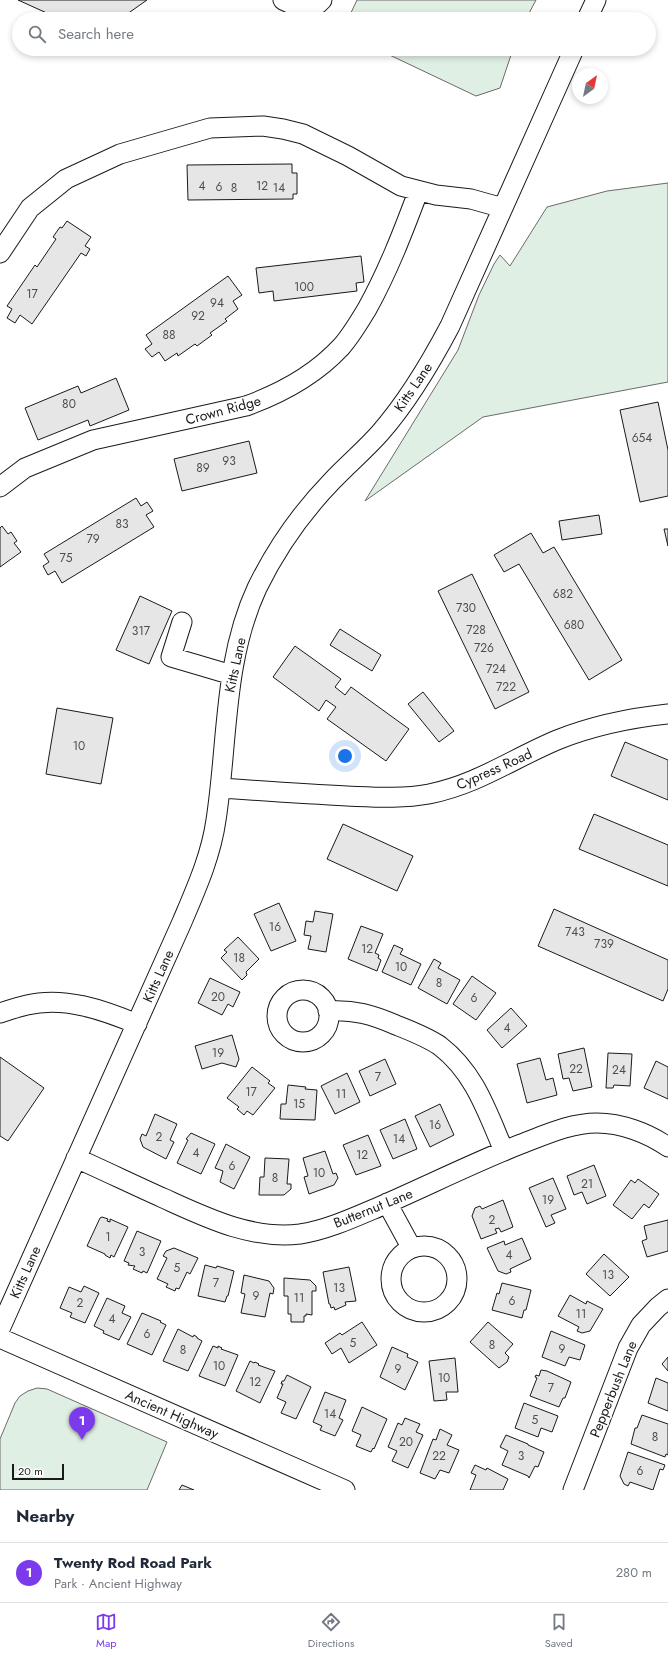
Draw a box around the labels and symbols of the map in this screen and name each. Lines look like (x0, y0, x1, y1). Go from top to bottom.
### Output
north arrow (572, 68, 608, 104)
house number: 4 (199, 177, 206, 195)
house number: 12 (256, 177, 268, 195)
house number: 6 (216, 178, 223, 196)
house number: 8 (231, 179, 237, 197)
house number: 14 (273, 179, 285, 197)
house number: 100 (294, 278, 314, 296)
house number: 17 (26, 285, 39, 303)
house number: 94 (210, 294, 224, 312)
house number: 92 (191, 307, 205, 325)
house number: 88 (162, 326, 176, 344)
street label: Kitts Lane (389, 358, 437, 416)
street label: Crown Ridge (183, 390, 263, 430)
house number: 80 (62, 395, 76, 413)
house number: 654 (632, 429, 652, 447)
house number: 93 (222, 452, 236, 470)
house number: 89 (196, 459, 210, 477)
house number: 83 (115, 515, 129, 533)
house number: 79 (86, 530, 100, 548)
house number: 75 (59, 549, 73, 567)
house number: 682 (553, 585, 573, 603)
house number: 730 (456, 599, 476, 617)
house number: 680 (564, 616, 584, 634)
house number: 728 (466, 621, 486, 639)
house number: 317 (132, 622, 151, 640)
street label: Kitts Lane (219, 636, 251, 694)
house number: 726 (474, 639, 494, 657)
house number: 724 (486, 660, 506, 678)
house number: 722 (496, 678, 516, 696)
house number: 10 (73, 737, 85, 755)
street label: Cypress Road (453, 743, 535, 795)
your location (335, 746, 355, 766)
house number: 16 (269, 918, 281, 936)
house number: 743 (565, 923, 585, 941)
house number: 739 (594, 935, 614, 953)
house number: 12 (361, 940, 373, 958)
street label: Kitts Lane (138, 946, 178, 1006)
house number: 18 (233, 949, 245, 967)
house number: 10 (395, 958, 407, 976)
house number: 8 (436, 974, 442, 992)
house number: 20 (211, 988, 225, 1006)
house number: 6 (471, 989, 478, 1007)
house number: 4 (504, 1019, 511, 1037)
house number: 19 (212, 1044, 224, 1062)
house number: 22 (569, 1060, 583, 1078)
house number: 24 (612, 1061, 626, 1079)
house number: 7 (375, 1068, 382, 1086)
house number: 17 (245, 1083, 258, 1101)
house number: 11 (336, 1085, 346, 1103)
house number: 15 (293, 1095, 305, 1113)
house number: 16 (429, 1116, 441, 1134)
house number: 2 (156, 1128, 163, 1146)
house number: 14 (393, 1130, 405, 1148)
house number: 4 (193, 1144, 200, 1162)
house number: 12 (356, 1146, 368, 1164)
house number: 6 (229, 1157, 236, 1175)
house number: 10 (313, 1164, 325, 1182)
house number: 8 (272, 1169, 278, 1187)
house number: 21 (581, 1175, 593, 1193)
street label: Butternut Lane (330, 1183, 416, 1233)
house number: 19 (542, 1191, 554, 1209)
house number: 2 (489, 1211, 496, 1229)
house number: 1 (105, 1228, 111, 1246)
street label: Kitts Lane (5, 1242, 45, 1302)
house number: 3 (139, 1243, 146, 1261)
house number: 4 (506, 1246, 513, 1264)
house number: 5 (174, 1259, 181, 1277)
house number: 13 (602, 1266, 614, 1284)
house number: 7 (213, 1274, 220, 1292)
house number: 13 (333, 1279, 345, 1297)
house number: 9 (253, 1287, 260, 1305)
house number: 11 (294, 1289, 304, 1307)
house number: 6 (509, 1292, 516, 1310)
house number: 2 (77, 1294, 84, 1312)
house number: 11 (576, 1305, 586, 1323)
house number: 4 (109, 1310, 116, 1328)
house number: 6 (144, 1325, 151, 1343)
house number: 5 (350, 1334, 357, 1352)
house number: 8 (489, 1336, 495, 1354)
street label: Pepperbush Lane (585, 1338, 641, 1440)
house number: 9 (559, 1340, 566, 1358)
house number: 8 (180, 1341, 186, 1359)
house number: 10 (213, 1357, 225, 1375)
house number: 9 (395, 1360, 402, 1378)
house number: 10 (438, 1369, 450, 1387)
house number: 12 (249, 1373, 261, 1391)
house number: 7 (548, 1379, 555, 1397)
street label: Ancient Highway (122, 1384, 223, 1444)
house number: 14 (324, 1405, 336, 1423)
pin: 1 (69, 1407, 95, 1440)
house number: 5 (532, 1411, 539, 1429)
house number: 8 (652, 1428, 658, 1446)
house number: 20 (399, 1433, 413, 1451)
house number: 22 (432, 1447, 446, 1465)
house number: 3 (518, 1447, 525, 1465)
scale bar (12, 1462, 64, 1481)
house number: 6 (637, 1462, 644, 1480)

